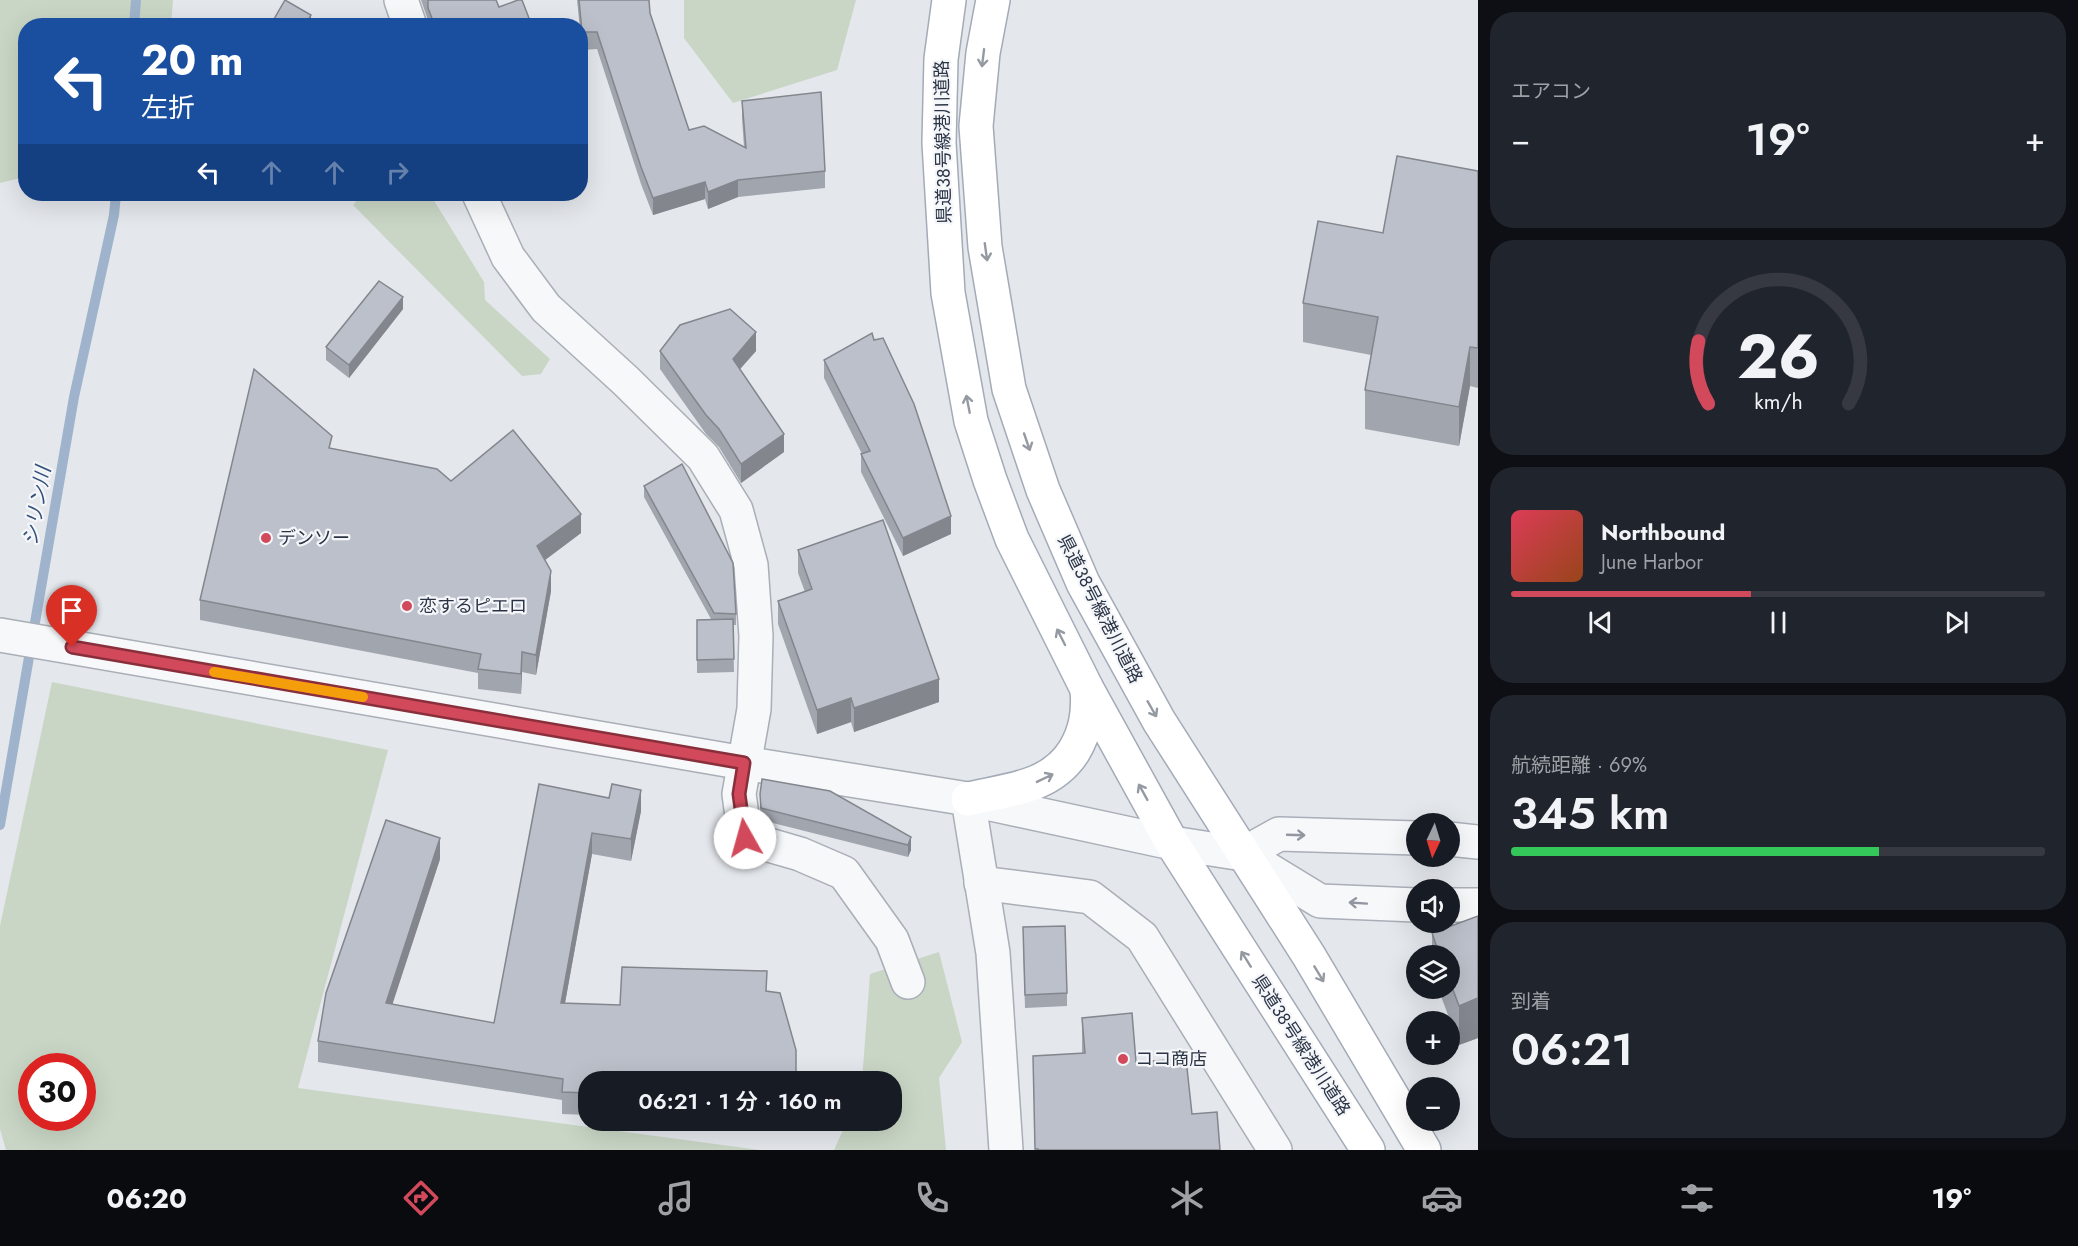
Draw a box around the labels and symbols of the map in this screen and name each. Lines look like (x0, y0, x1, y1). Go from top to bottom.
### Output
one-way arrow (977, 47, 988, 67)
street label: 県道38号線港川道路 (929, 60, 957, 224)
one-way arrow (980, 242, 991, 261)
one-way arrow (962, 395, 973, 414)
one-way arrow (1022, 432, 1033, 451)
water label: シリン川 (16, 462, 59, 548)
place label: デンソー (278, 525, 350, 551)
street label: 県道38号線港川道路 (1051, 530, 1149, 688)
marker: デンソー (259, 531, 273, 545)
pin (46, 585, 97, 647)
place label: 恋するピエロ (419, 593, 527, 619)
marker: 恋するピエロ (400, 599, 414, 613)
one-way arrow (1055, 628, 1067, 646)
one-way arrow (1146, 700, 1158, 717)
one-way arrow (1035, 772, 1053, 784)
one-way arrow (1137, 783, 1148, 801)
position arrow (713, 806, 777, 870)
north arrow (1406, 813, 1460, 867)
one-way arrow (1286, 829, 1306, 840)
one-way arrow (1348, 898, 1368, 909)
one-way arrow (1239, 951, 1252, 968)
one-way arrow (1314, 965, 1326, 982)
street label: 県道38号線港川道路 (1246, 969, 1356, 1121)
place label: ココ商店 (1135, 1046, 1207, 1072)
marker: ココ商店 (1116, 1052, 1130, 1066)
speed limit sign: 30 (18, 1053, 96, 1131)

